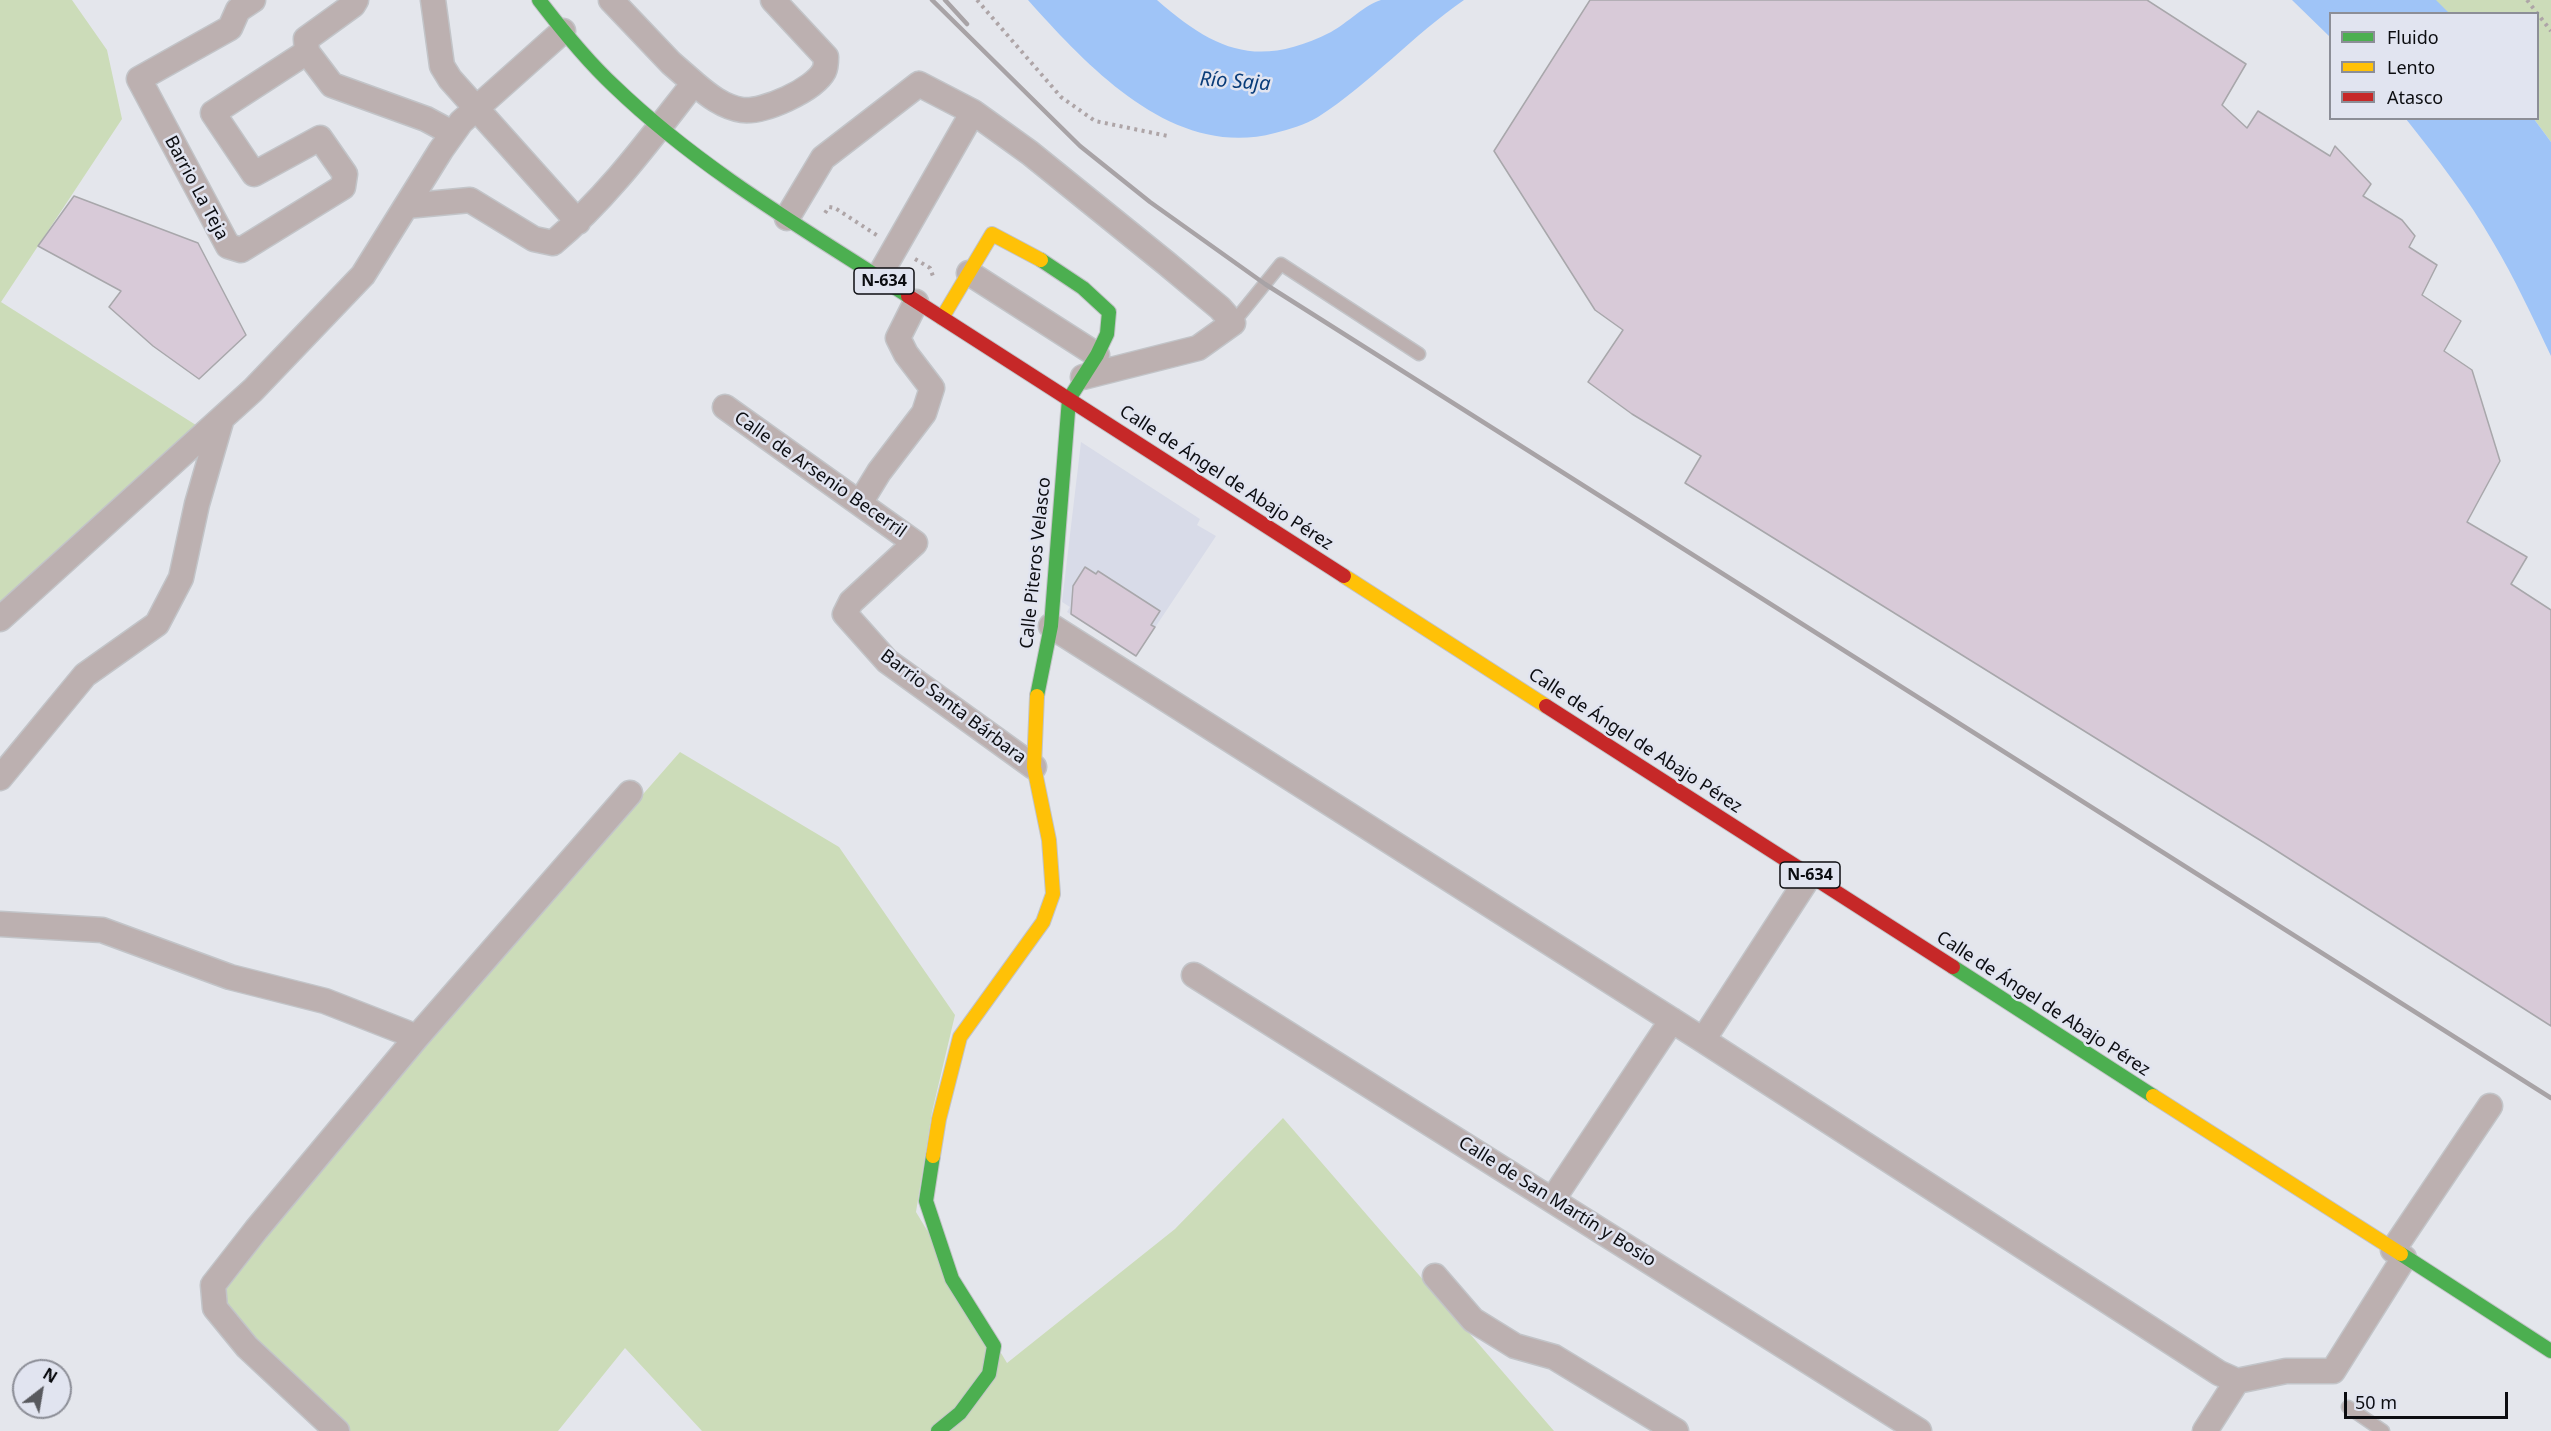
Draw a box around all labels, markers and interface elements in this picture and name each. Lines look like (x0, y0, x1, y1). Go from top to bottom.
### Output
legend (2329, 12, 2539, 120)
text: Fluido (2387, 25, 2439, 49)
text: Lento (2387, 55, 2435, 79)
water label: Río Saja (1199, 68, 1271, 96)
text: Atasco (2387, 85, 2443, 109)
street label: Barrio La Teja (160, 132, 232, 244)
road number: N-634 (854, 268, 914, 294)
street label: Calle de Ángel de Abajo Pérez (1115, 401, 1337, 555)
street label: Calle de Arsenio Becerril (730, 407, 910, 543)
street label: Calle Piteros Velasco (1016, 476, 1056, 650)
street label: Barrio Santa Bárbara (876, 645, 1030, 769)
street label: Calle de Ángel de Abajo Pérez (1524, 664, 1746, 818)
road number: N-634 (1780, 862, 1840, 888)
street label: Calle de Ángel de Abajo Pérez (1932, 927, 2154, 1081)
street label: Calle de San Martín y Bosio (1454, 1132, 1660, 1272)
north arrow (12, 1359, 72, 1419)
text: N (39, 1363, 61, 1388)
scale bar (2347, 1380, 2510, 1418)
text: 50 m (2355, 1390, 2397, 1414)

